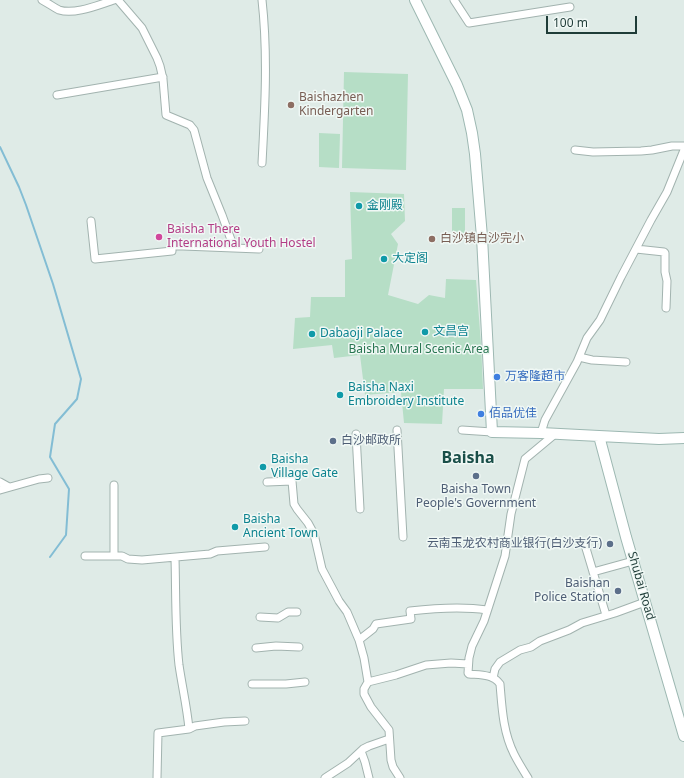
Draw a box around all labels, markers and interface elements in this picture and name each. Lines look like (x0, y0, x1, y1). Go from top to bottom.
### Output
scale bar (548, 8, 639, 34)
text: 100 m (553, 14, 588, 31)
place label: Baishazhen Kindergarten (299, 91, 374, 119)
marker: Baishazhen Kindergarten (286, 100, 296, 110)
place label: 金刚殿 (367, 199, 403, 213)
marker: 金刚殿 (354, 201, 364, 211)
place label: Baisha There International Youth Hostel (167, 223, 316, 251)
marker: Baisha There International Youth Hostel (154, 232, 164, 242)
place label: 白沙镇白沙完小 (440, 232, 524, 246)
marker: 白沙镇白沙完小 (427, 234, 437, 244)
place label: 大定阁 (392, 252, 428, 266)
marker: 大定阁 (379, 254, 389, 264)
place label: 文昌宫 (433, 325, 469, 339)
place label: Dabaoji Palace (320, 327, 403, 341)
marker: 文昌宫 (420, 327, 430, 337)
marker: Dabaoji Palace (307, 329, 317, 339)
park label: Baisha Mural Scenic Area (349, 343, 489, 357)
place label: 万客隆超市 (505, 370, 565, 384)
marker: 万客隆超市 (492, 372, 502, 382)
place label: Baisha Naxi Embroidery Institute (348, 381, 464, 409)
marker: Baisha Naxi Embroidery Institute (335, 390, 345, 400)
place label: 佰品优佳 (489, 407, 537, 421)
marker: 佰品优佳 (476, 409, 486, 419)
place label: 白沙邮政所 (341, 434, 401, 448)
marker: 白沙邮政所 (328, 436, 338, 446)
district label: Baisha (441, 448, 495, 468)
place label: Baisha Village Gate (271, 453, 338, 481)
marker: Baisha Village Gate (258, 462, 268, 472)
marker: Baisha Town People's Government (471, 471, 481, 481)
place label: Baisha Town People's Government (416, 483, 536, 511)
place label: Baisha Ancient Town (243, 513, 318, 541)
marker: Baisha Ancient Town (230, 522, 240, 532)
place label: 云南玉龙农村商业银行(白沙支行) (427, 537, 602, 551)
marker: 云南玉龙农村商业银行(白沙支行) (605, 539, 615, 549)
street label: Shubai Road (624, 550, 658, 622)
place label: Baishan Police Station (534, 577, 610, 605)
marker: Baishan Police Station (613, 586, 623, 596)

